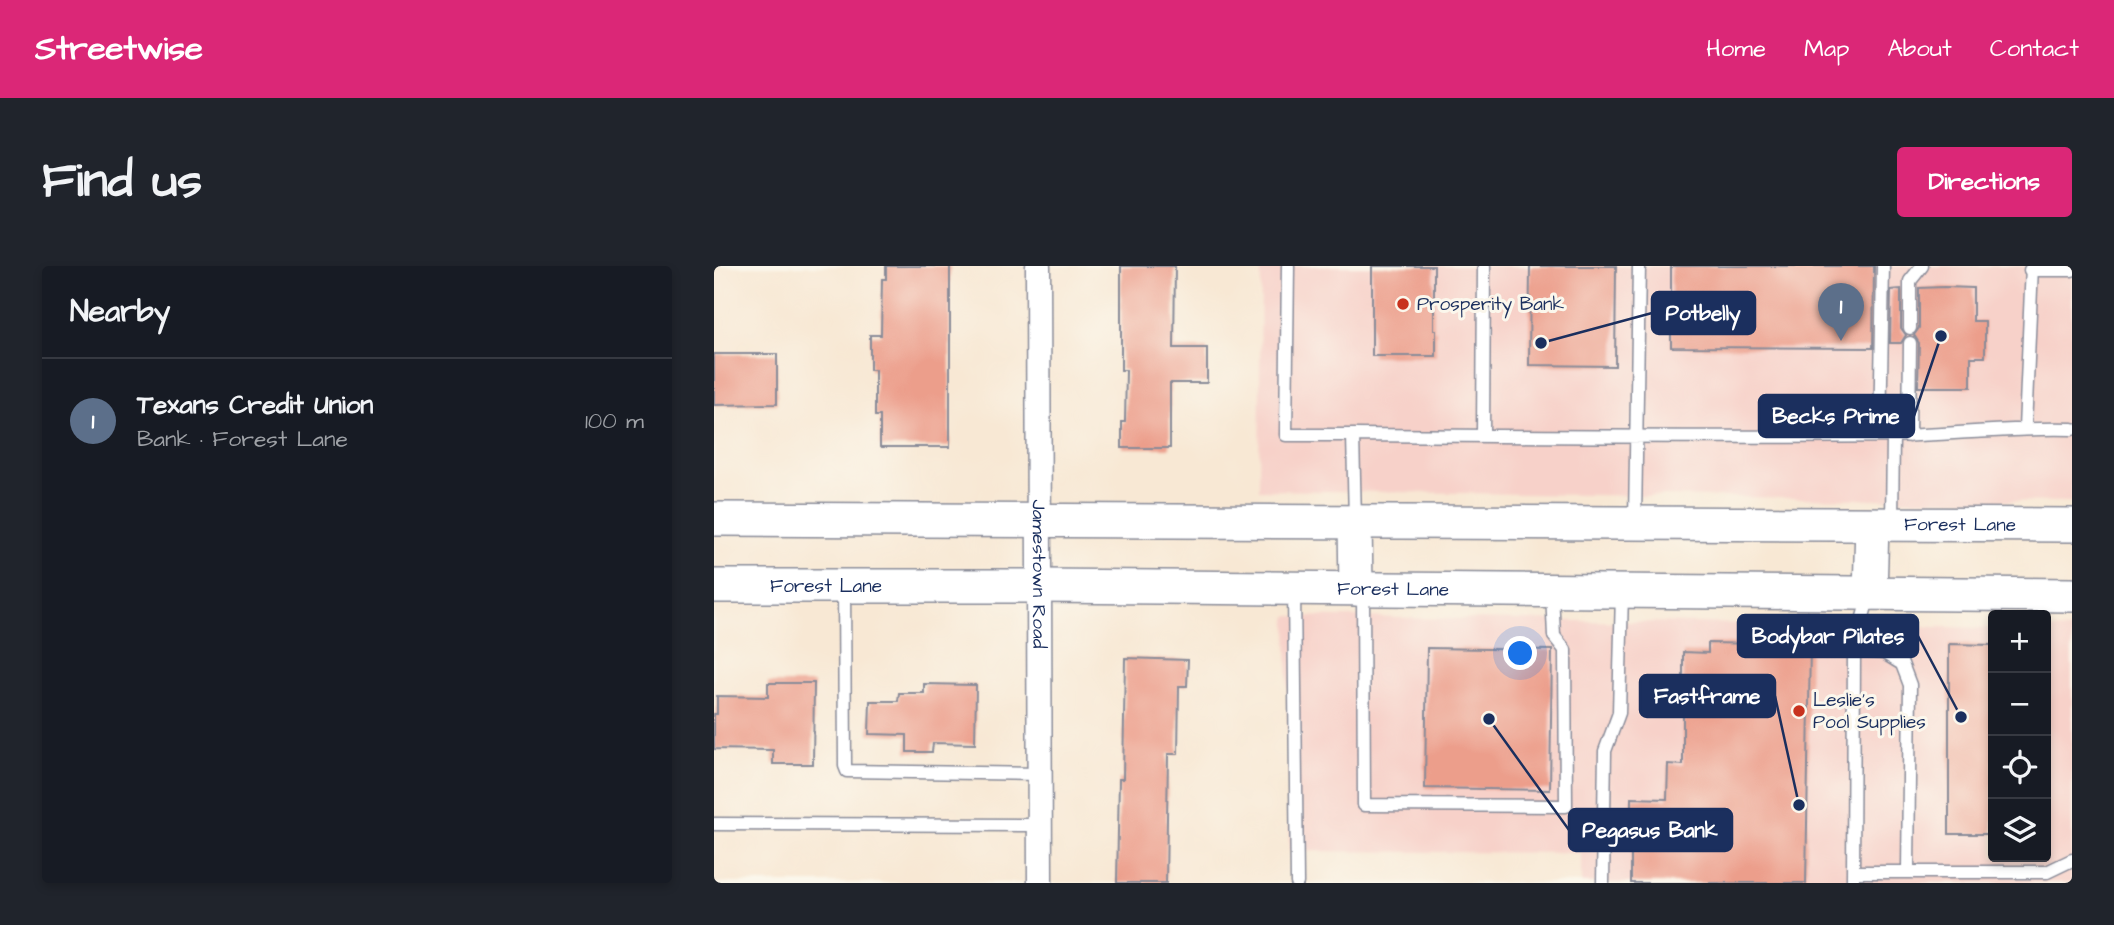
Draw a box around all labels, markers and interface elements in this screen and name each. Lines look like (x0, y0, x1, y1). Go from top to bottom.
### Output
text: Streetwise (35, 26, 203, 72)
text: Home (1706, 32, 1766, 66)
text: Map (1804, 32, 1849, 66)
text: About (1887, 32, 1952, 66)
text: Contact (1990, 32, 2079, 66)
button: Directions (1897, 147, 2072, 217)
text: Find us (42, 148, 202, 216)
pin: 1 (1818, 283, 1864, 341)
text: Nearby (70, 291, 170, 333)
place label: Prosperity Bank (1417, 291, 1564, 319)
callout: Potbelly (1652, 292, 1755, 334)
marker: Prosperity Bank (1395, 296, 1411, 312)
text: Potbelly (1666, 299, 1741, 331)
text: Texans Credit Union (137, 387, 373, 423)
callout: Becks Prime (1759, 395, 1914, 437)
text: Becks Prime (1772, 402, 1900, 431)
text: 1 (92, 405, 94, 437)
text: 100 m (585, 405, 644, 437)
text: Bank · Forest Lane (137, 423, 348, 455)
street label: Jamestown Road (1025, 500, 1053, 649)
street label: Forest Lane (1904, 511, 2016, 538)
street label: Forest Lane (770, 573, 882, 600)
street label: Forest Lane (1337, 575, 1449, 603)
map controls (1988, 610, 2051, 862)
button: + (1988, 610, 2051, 673)
callout: Bodybar Pilates (1738, 615, 1918, 657)
text: Bodybar Pilates (1752, 622, 1905, 654)
your location (1503, 636, 1537, 670)
button: − (1988, 673, 2051, 736)
callout: Fastframe (1640, 675, 1775, 717)
text: Fastframe (1654, 682, 1761, 711)
place label: Leslie's Pool Supplies (1813, 687, 1926, 736)
marker: Leslie's Pool Supplies (1791, 703, 1807, 719)
button: locate (1988, 736, 2051, 799)
button: layers (1988, 799, 2051, 862)
callout: Pegasus Bank (1569, 809, 1732, 851)
text: Pegasus Bank (1582, 816, 1718, 847)

